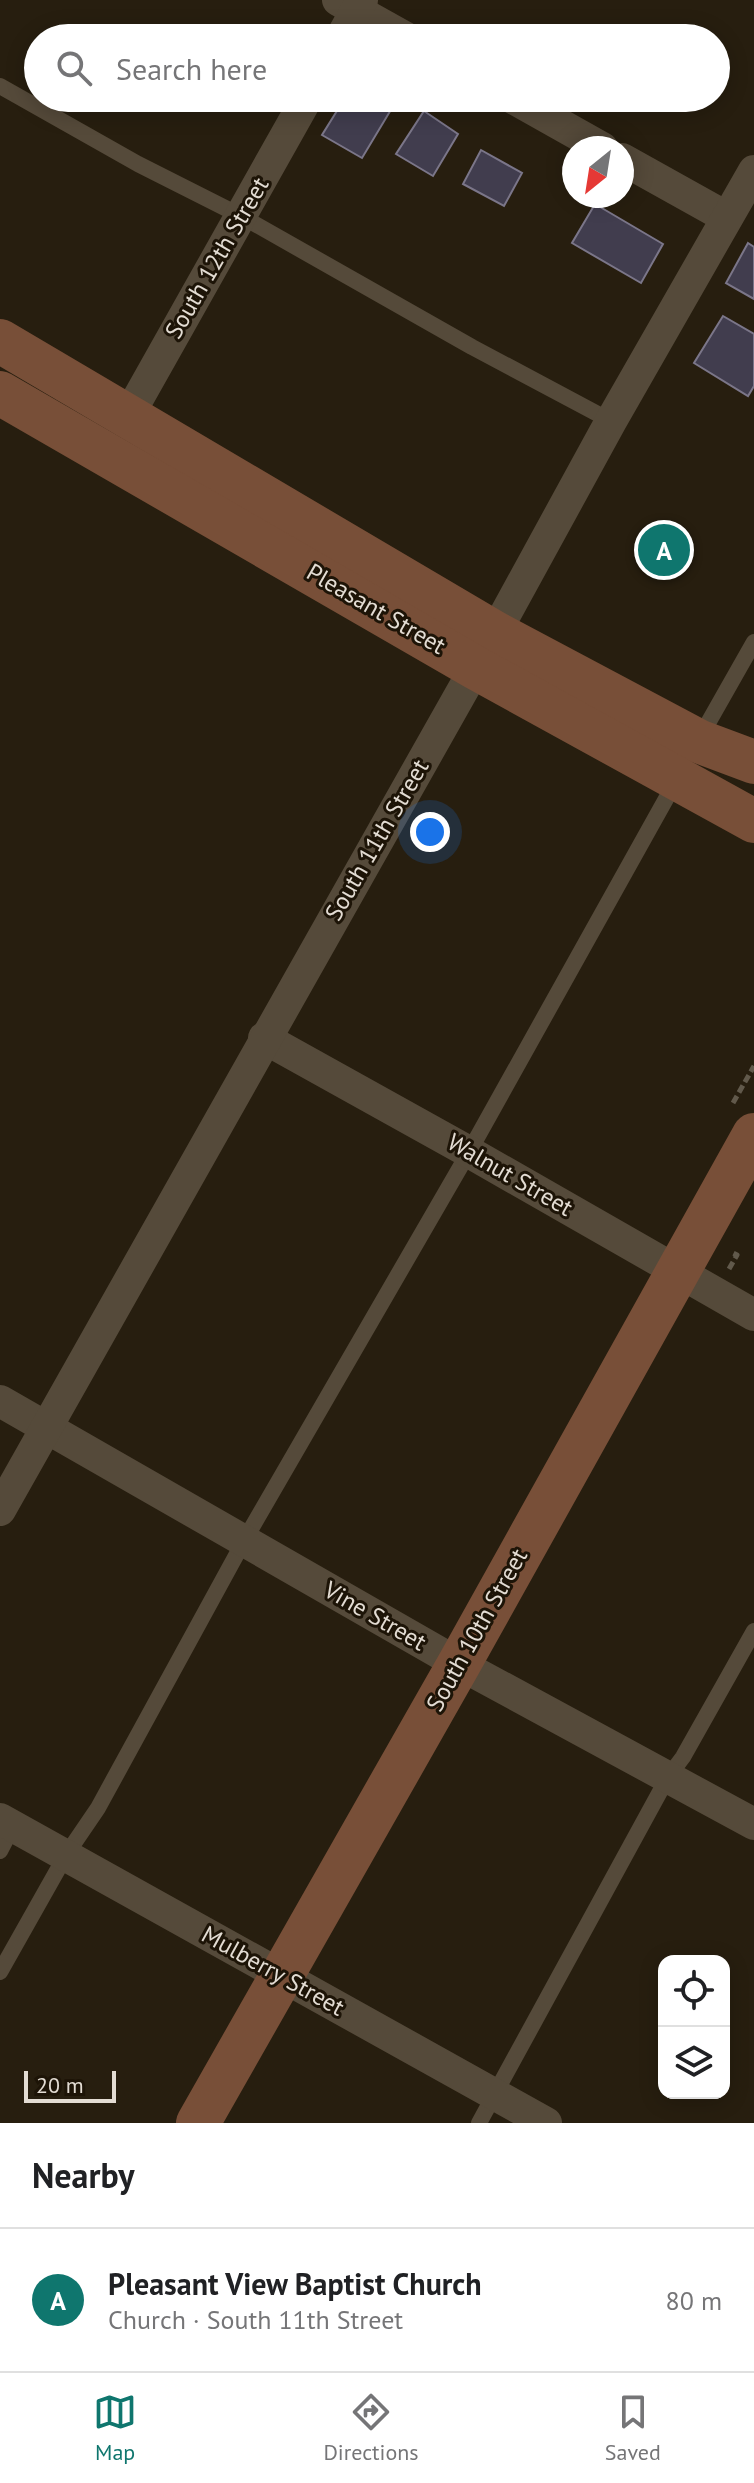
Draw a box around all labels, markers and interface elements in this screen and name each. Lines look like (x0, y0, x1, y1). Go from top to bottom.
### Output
search box (24, 24, 730, 112)
icon: search (52, 46, 96, 90)
text: Search here (116, 49, 267, 88)
north arrow (562, 136, 634, 208)
street label: South 12th Street (158, 171, 275, 344)
pin: A (638, 520, 690, 580)
street label: Pleasant Street (301, 556, 451, 661)
street label: South 11th Street (318, 753, 435, 926)
your location (410, 812, 450, 852)
street label: Walnut Street (442, 1126, 578, 1223)
street label: South 10th Street (419, 1543, 534, 1717)
street label: Vine Street (318, 1573, 432, 1657)
street label: Mulberry Street (196, 1919, 350, 2023)
map controls (658, 1955, 730, 2099)
button: locate (658, 1955, 730, 2027)
button: layers (658, 2027, 730, 2099)
scale bar (24, 2067, 116, 2103)
text: 20 m (36, 2071, 84, 2099)
text: Nearby (32, 2153, 134, 2197)
text: Pleasant View Baptist Church (108, 2264, 482, 2303)
text: A (50, 2284, 66, 2317)
text: 80 m (666, 2284, 722, 2317)
text: Church · South 11th Street (108, 2303, 403, 2336)
tab: Map (93, 2390, 137, 2466)
tab: Directions (323, 2390, 419, 2466)
tab: Saved (605, 2390, 661, 2466)

